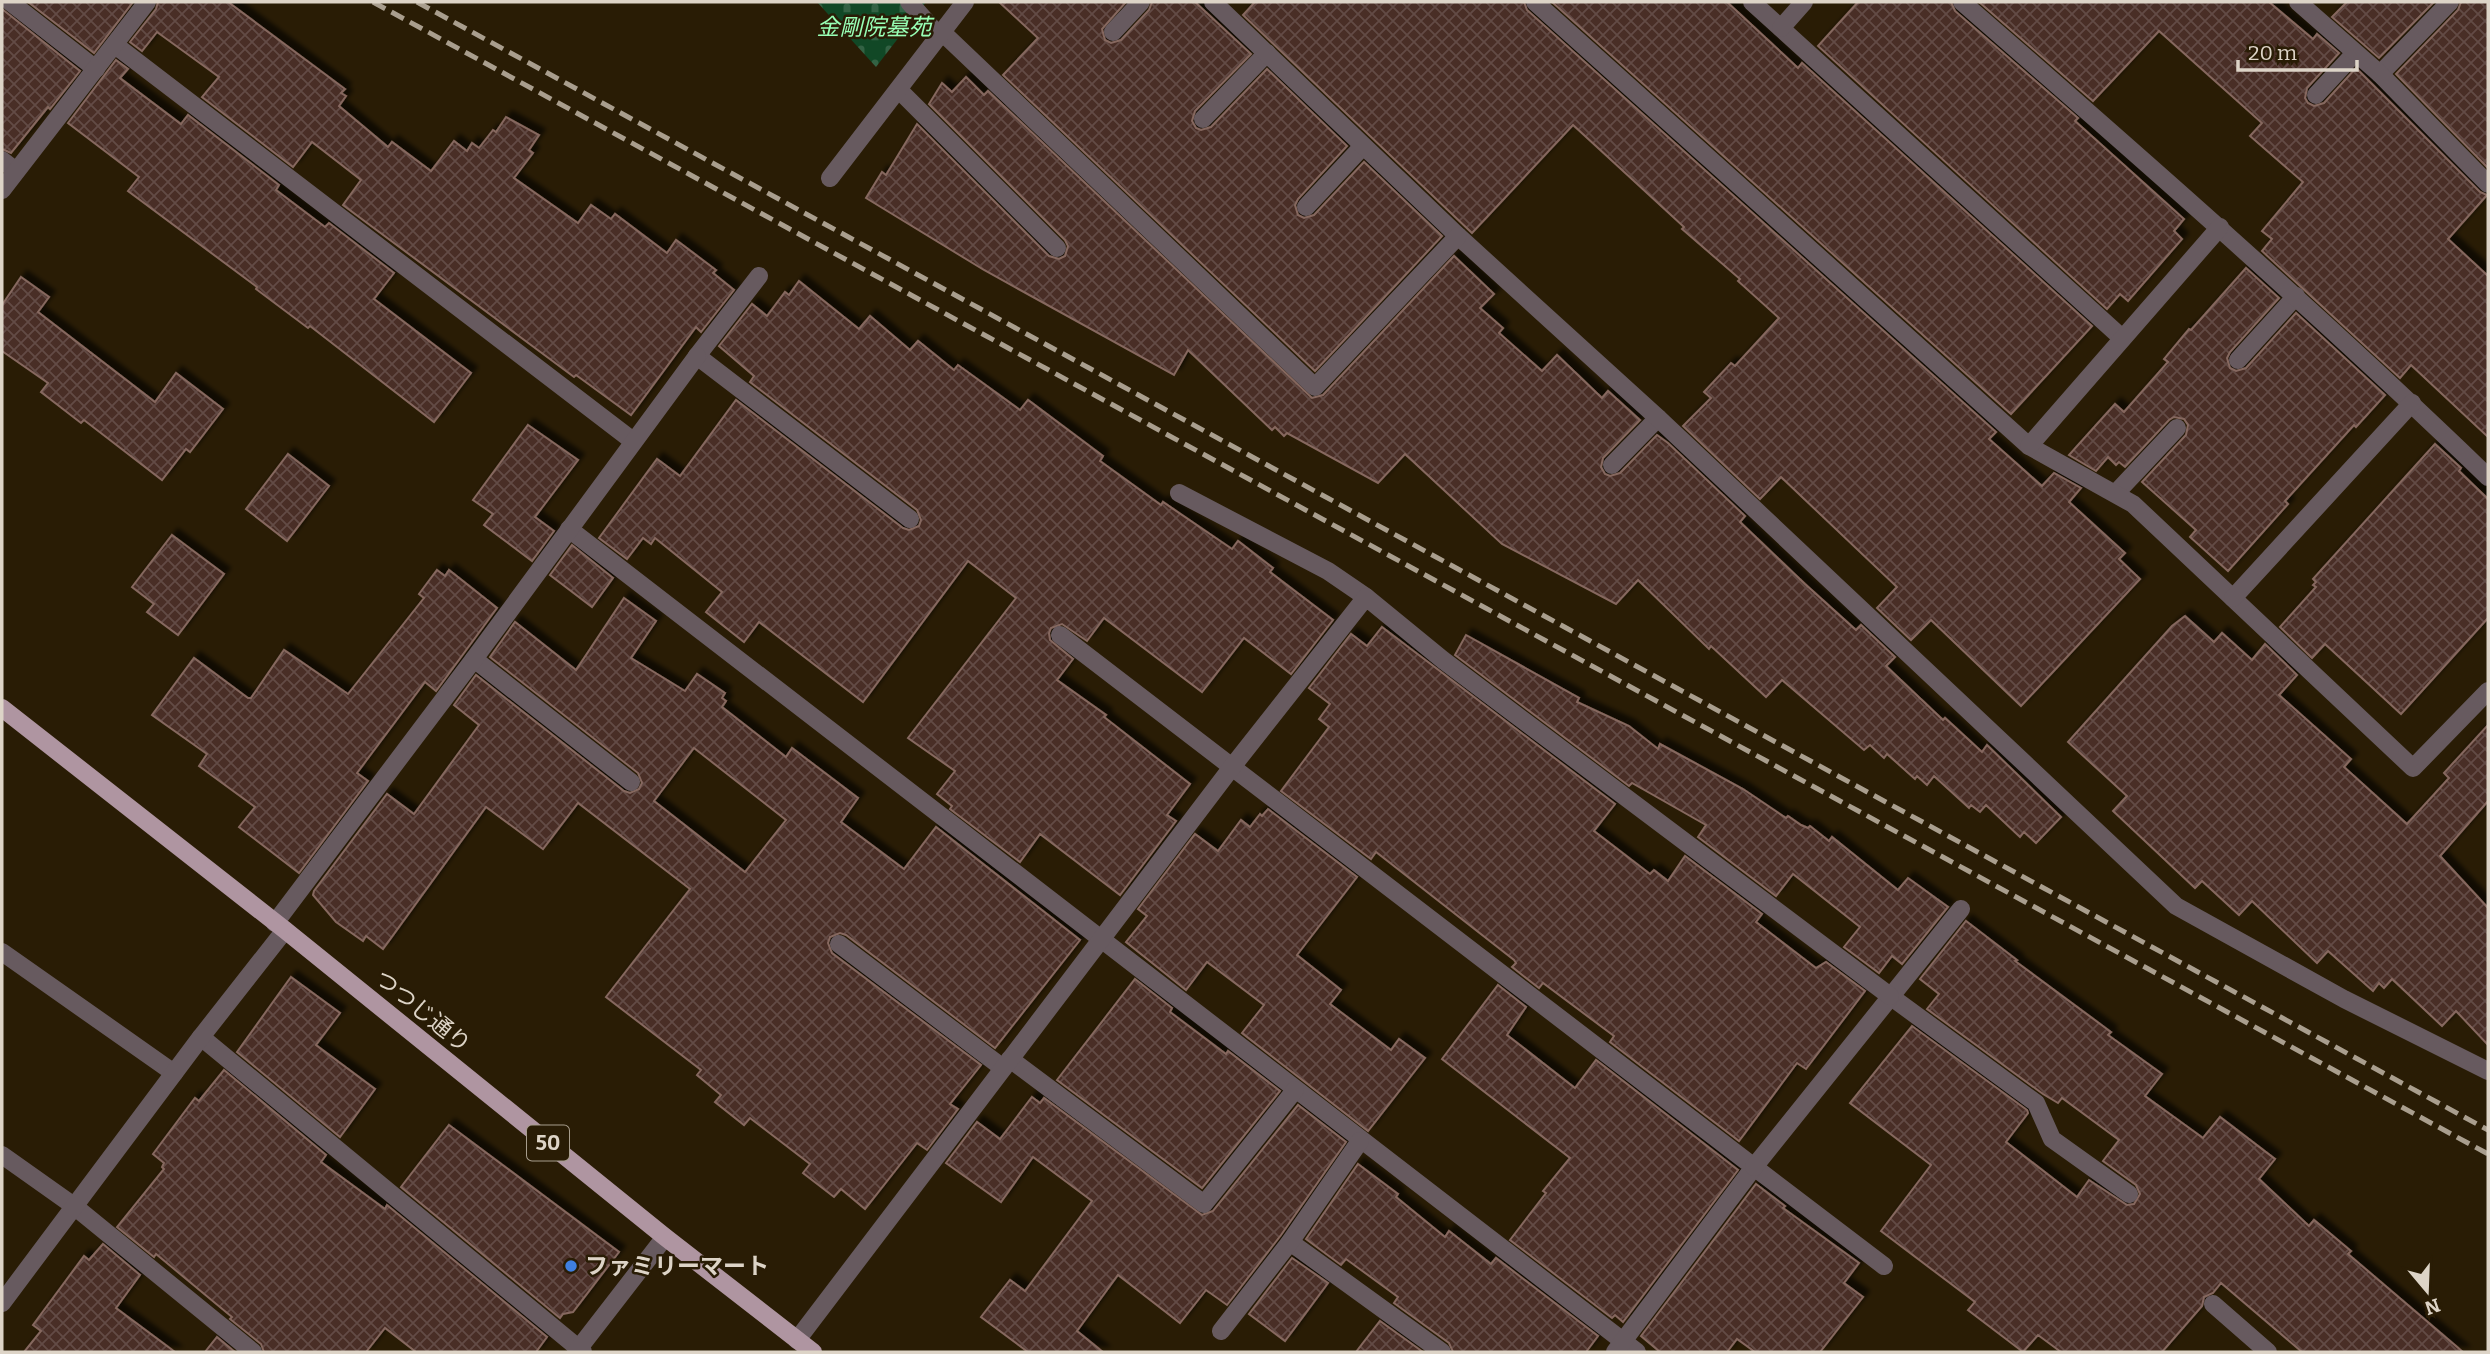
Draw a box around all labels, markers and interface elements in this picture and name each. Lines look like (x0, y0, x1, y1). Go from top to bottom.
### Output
park label: 金剛院墓苑 (817, 13, 936, 41)
scale bar (2238, 28, 2357, 72)
text: 20 m (2248, 40, 2297, 66)
street label: つつじ通り (370, 964, 476, 1058)
road number: 50 (527, 1126, 569, 1160)
place label: ファミリーマート (585, 1252, 769, 1280)
north arrow (2392, 1256, 2462, 1326)
marker: ファミリーマート (563, 1258, 579, 1274)
text: N (2421, 1293, 2443, 1320)

